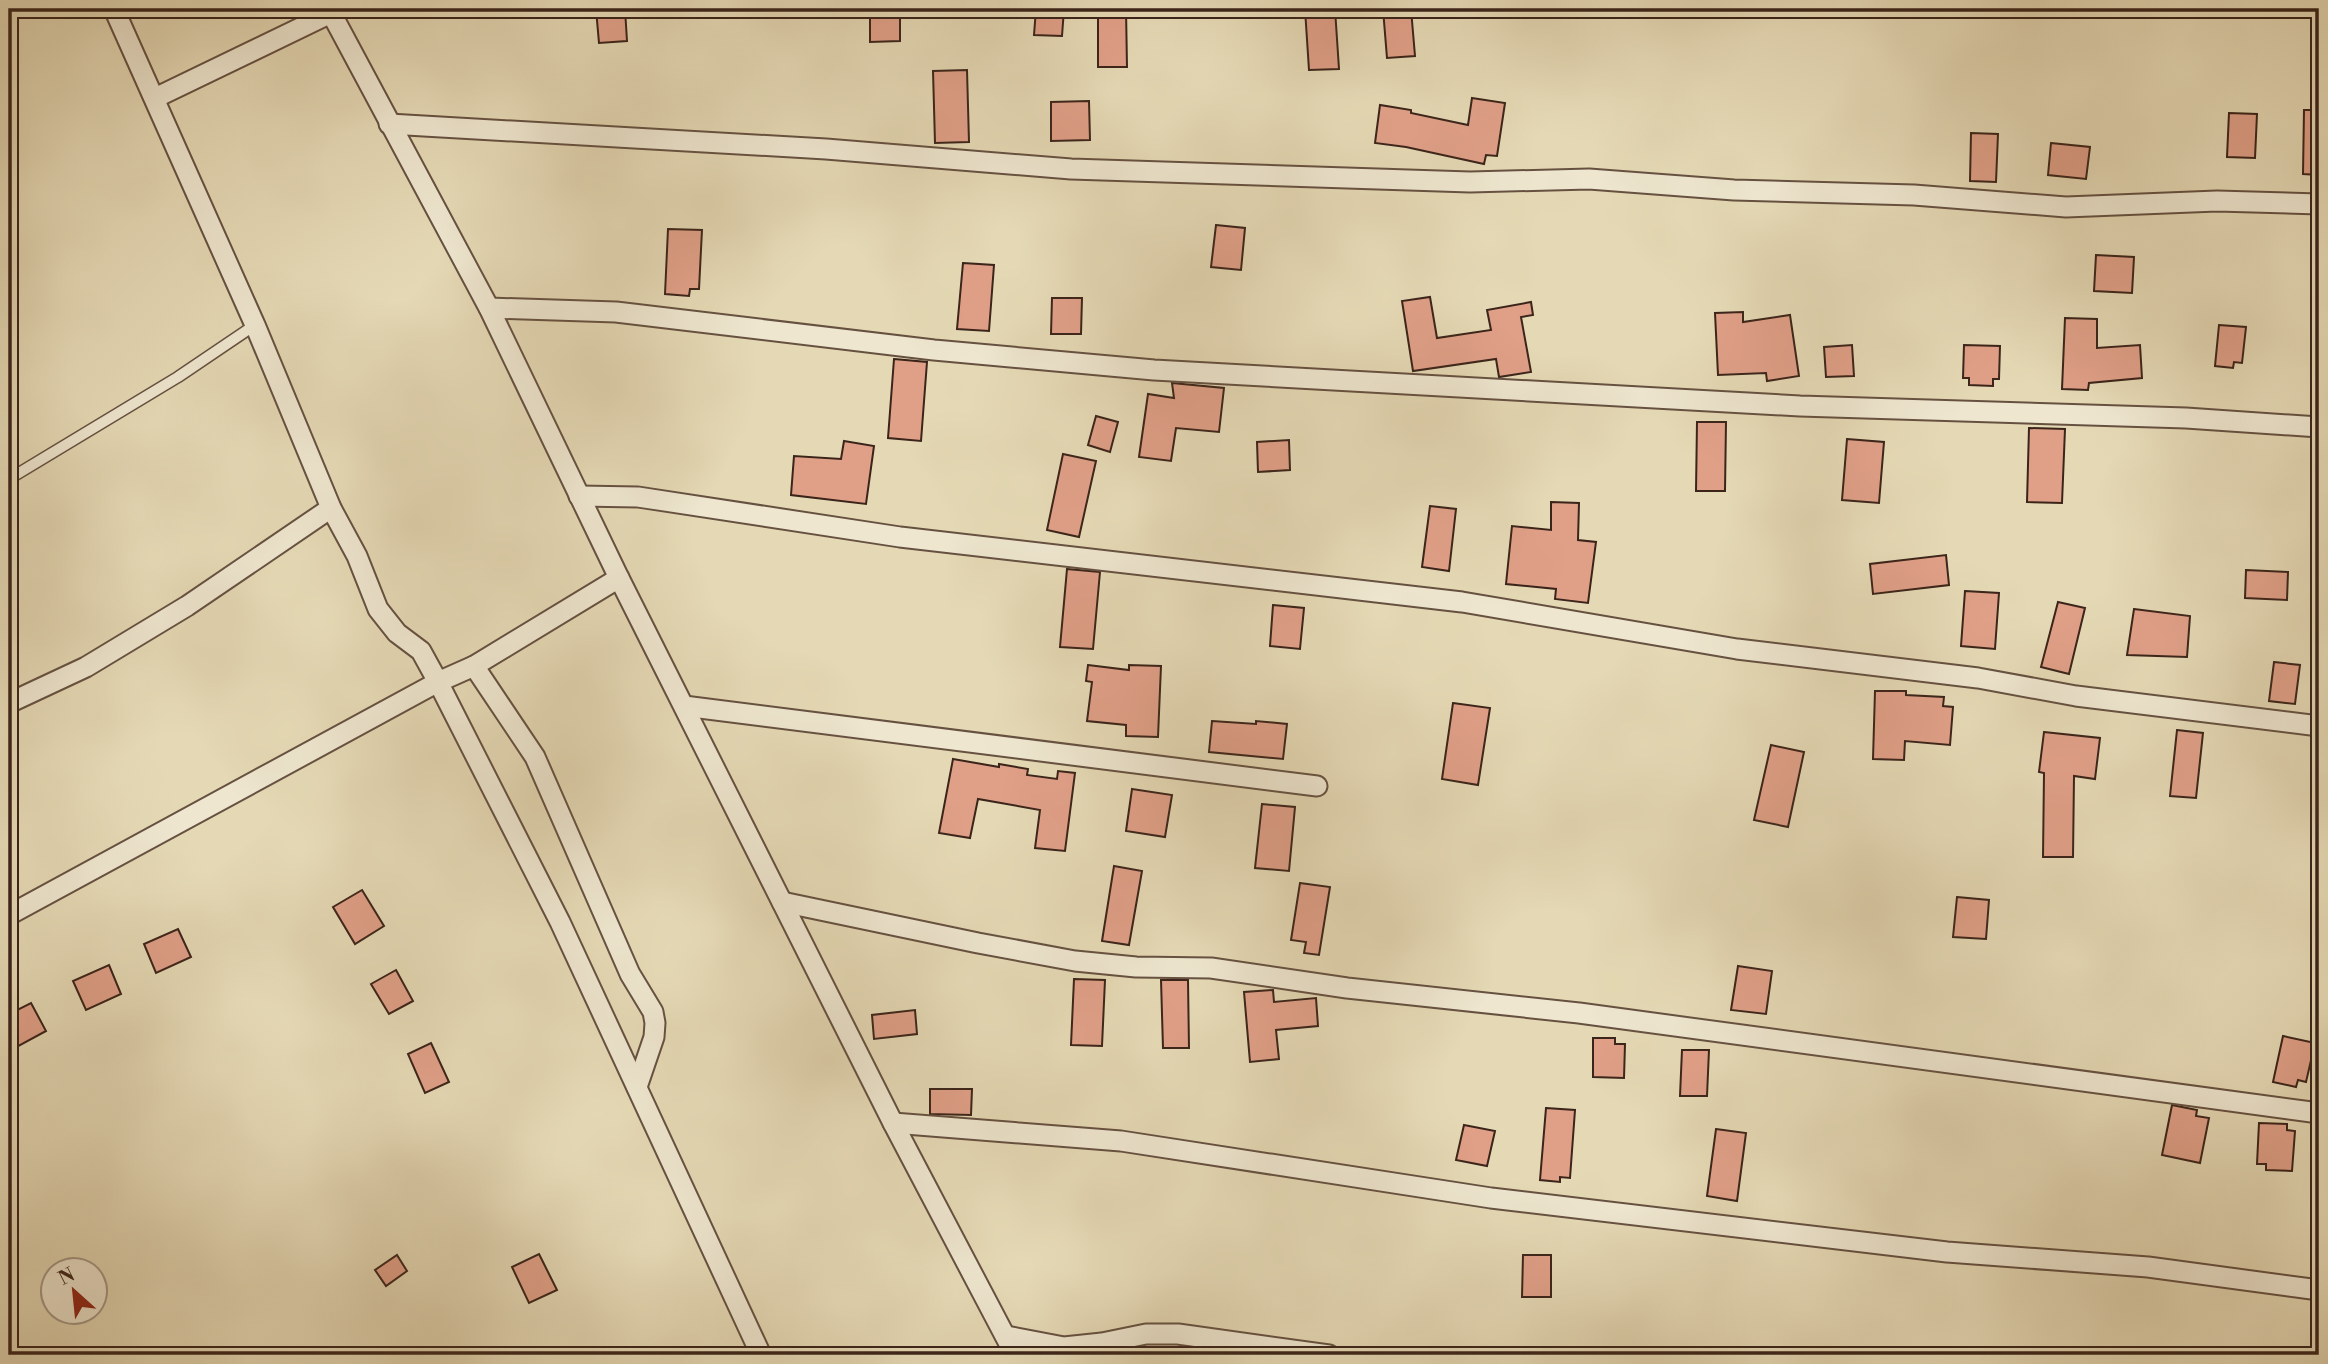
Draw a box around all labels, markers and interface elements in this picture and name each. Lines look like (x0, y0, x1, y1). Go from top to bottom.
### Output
north arrow (38, 1256, 108, 1326)
text: N (55, 1263, 79, 1291)

